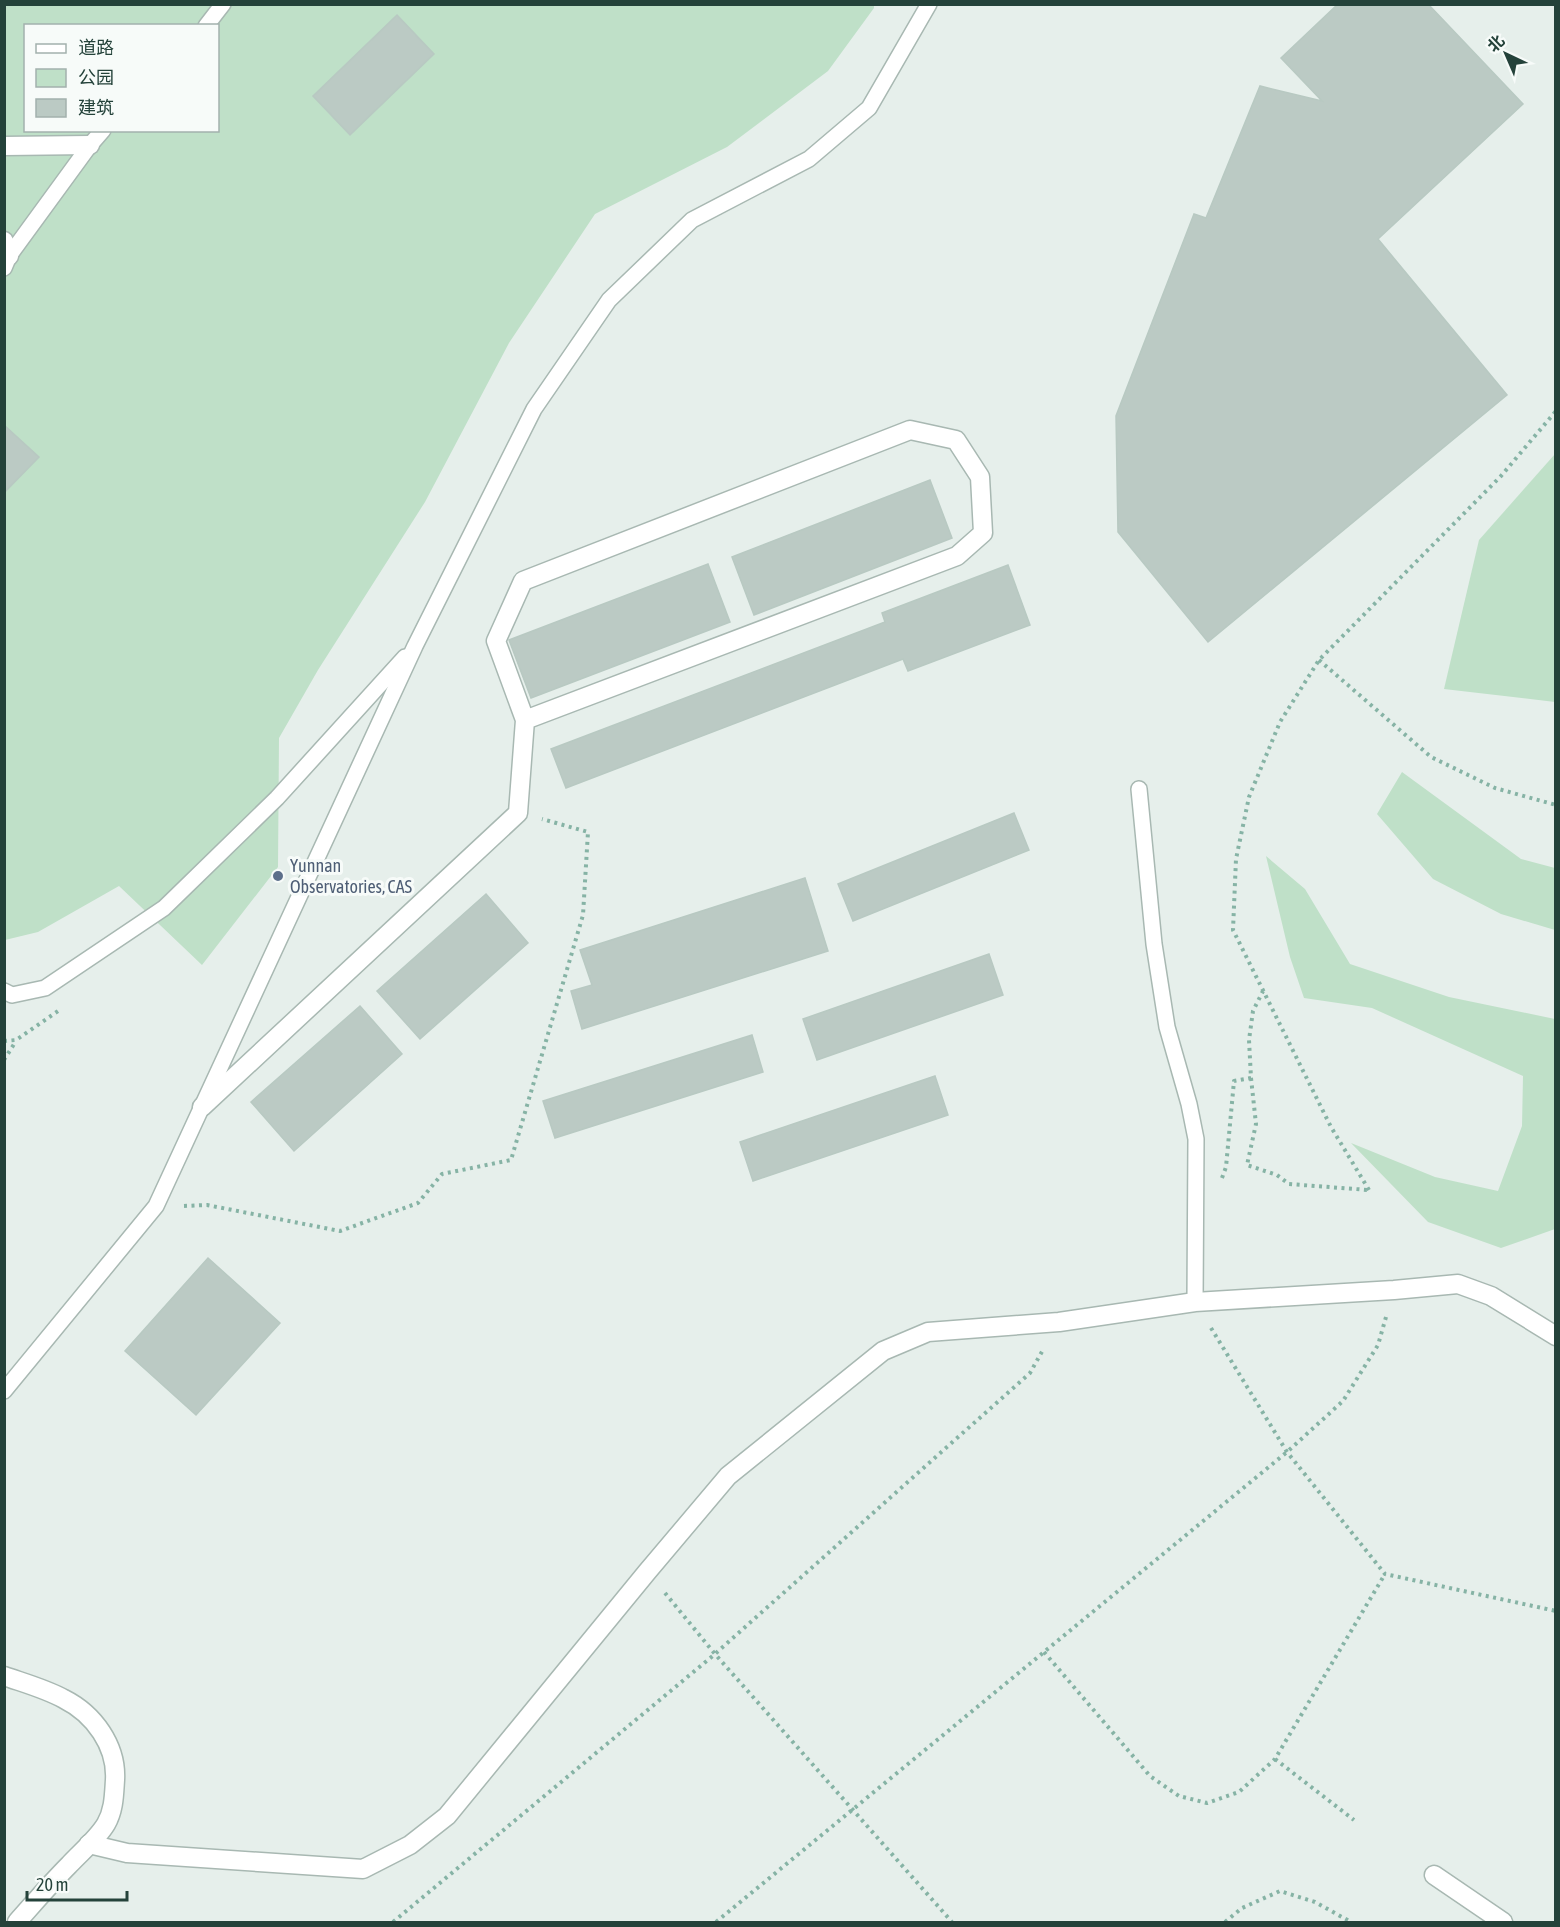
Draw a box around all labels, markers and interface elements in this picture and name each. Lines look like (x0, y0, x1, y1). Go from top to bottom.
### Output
legend (24, 24, 219, 132)
north arrow (1476, 24, 1536, 84)
text: 北 (1484, 31, 1508, 55)
text: 道路 (78, 37, 114, 58)
text: 公园 (78, 67, 114, 88)
text: 建筑 (78, 97, 114, 118)
place label: Yunnan Observatories, CAS (290, 855, 413, 897)
marker: Yunnan Observatories, CAS (271, 869, 285, 883)
scale bar (27, 1864, 128, 1902)
text: 20 m (36, 1874, 68, 1895)

